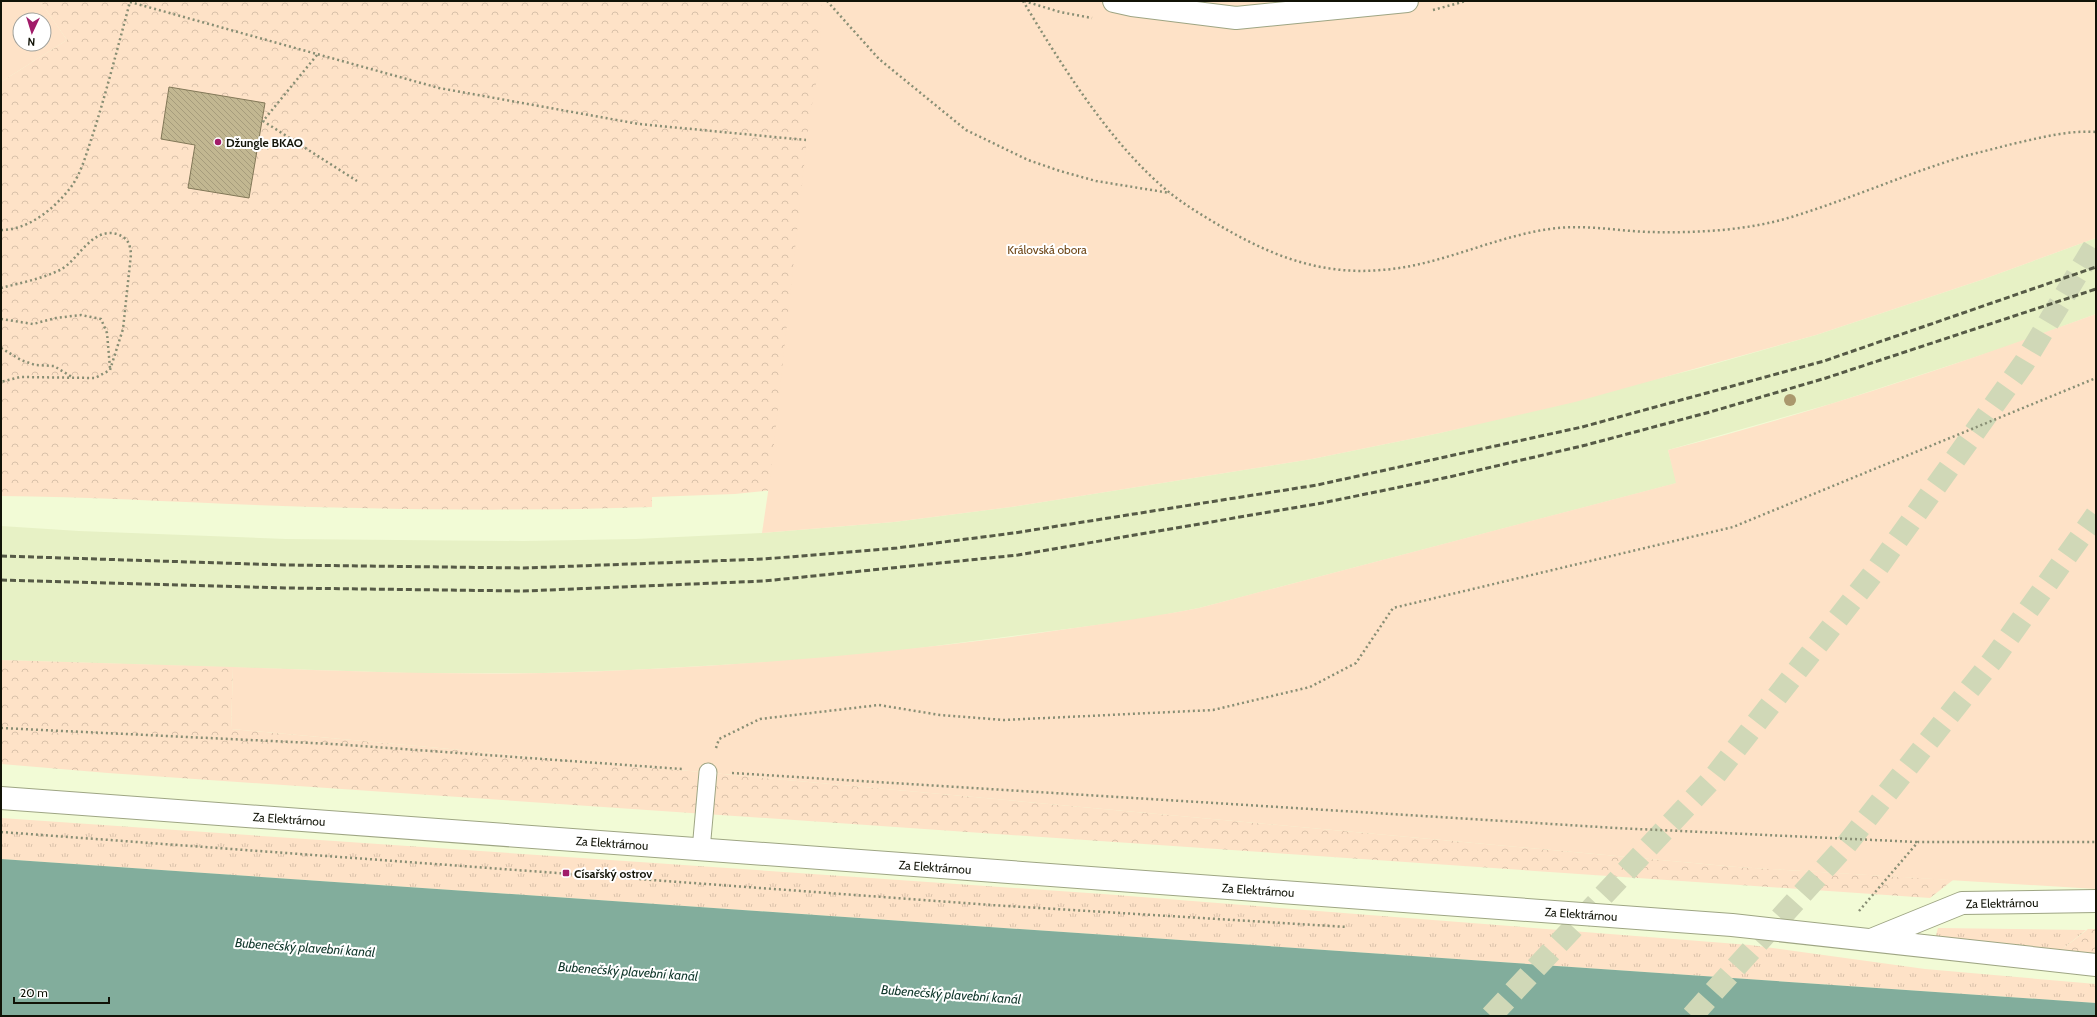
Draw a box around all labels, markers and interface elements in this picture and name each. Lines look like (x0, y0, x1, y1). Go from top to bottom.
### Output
north arrow (12, 12, 52, 52)
text: N (27, 35, 36, 49)
place label: Džungle BKAO (226, 135, 303, 150)
marker: Džungle BKAO (213, 137, 223, 147)
park label: Královská obora (1007, 242, 1087, 257)
street label: Za Elektrárnou (252, 809, 326, 829)
street label: Za Elektrárnou (575, 833, 649, 853)
street label: Za Elektrárnou (898, 857, 972, 877)
place label: Císařský ostrov (574, 866, 652, 881)
marker: Císařský ostrov (561, 868, 571, 878)
street label: Za Elektrárnou (1221, 880, 1295, 900)
street label: Za Elektrárnou (1965, 895, 2039, 911)
street label: Za Elektrárnou (1544, 904, 1618, 924)
water label: Bubenečský plavební kanál (234, 934, 376, 960)
water label: Bubenečský plavební kanál (557, 958, 699, 984)
scale bar (14, 979, 109, 1005)
water label: Bubenečský plavební kanál (880, 981, 1022, 1007)
text: 20 m (20, 985, 48, 1000)

